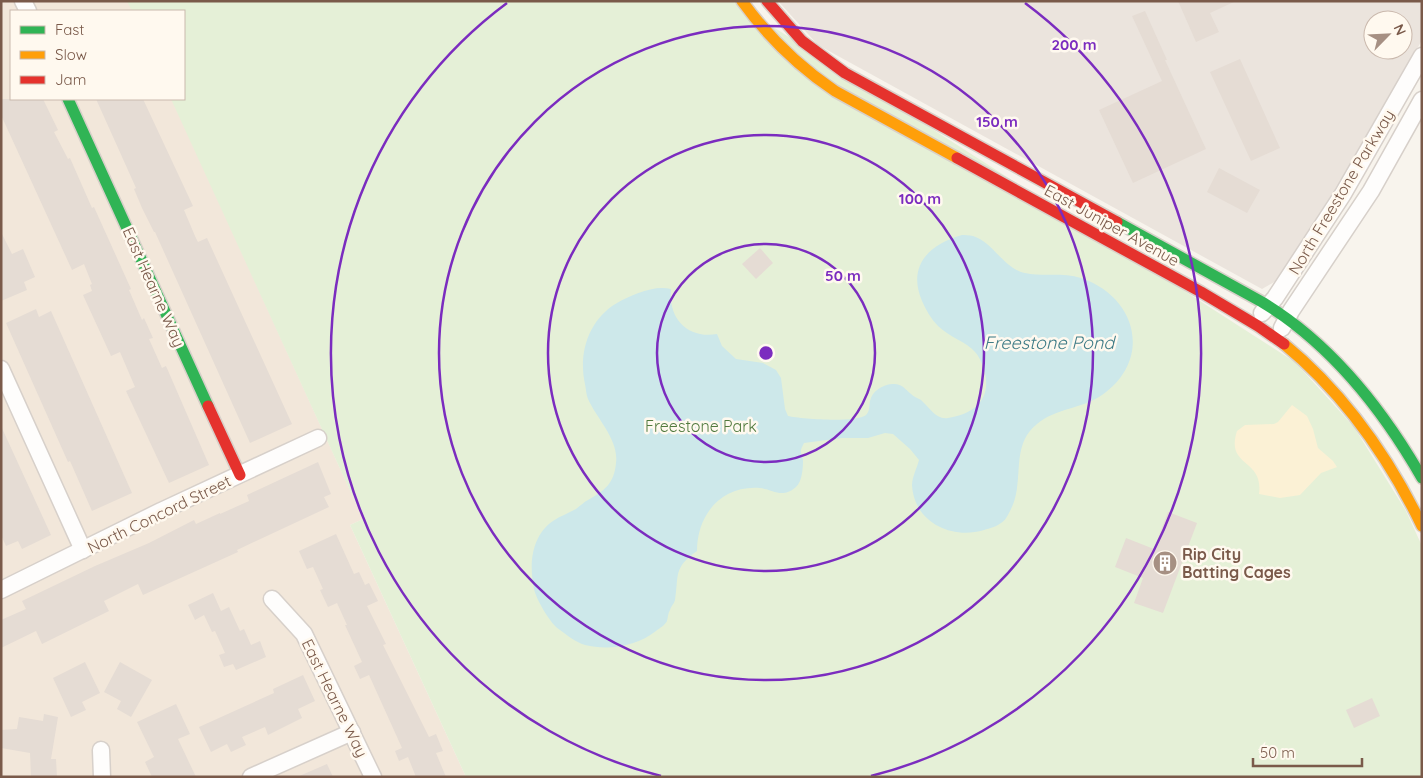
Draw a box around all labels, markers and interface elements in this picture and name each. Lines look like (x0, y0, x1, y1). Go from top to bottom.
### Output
legend (10, 10, 185, 100)
north arrow (1363, 10, 1413, 60)
text: Fast (55, 20, 84, 39)
text: N (1390, 21, 1410, 38)
text: 200 m (1052, 35, 1097, 54)
text: Slow (55, 45, 87, 64)
text: Jam (55, 70, 86, 89)
street label: North Freestone Parkway (1284, 106, 1398, 278)
text: 150 m (976, 112, 1018, 131)
street label: East Juniper Avenue (1041, 180, 1183, 270)
text: 100 m (899, 189, 941, 208)
street label: East Hearne Way (119, 224, 189, 350)
text: 50 m (825, 266, 861, 285)
water label: Freestone Pond (984, 331, 1116, 354)
centre of rings (757, 344, 775, 362)
park label: Freestone Park (645, 416, 757, 436)
street label: North Concord Street (84, 471, 234, 557)
place label: Rip City Batting Cages (1182, 544, 1291, 582)
building icon: Rip City Batting Cages (1152, 550, 1178, 576)
street label: East Hearne Way (298, 636, 372, 760)
scale bar (1253, 736, 1362, 768)
text: 50 m (1260, 743, 1295, 762)

